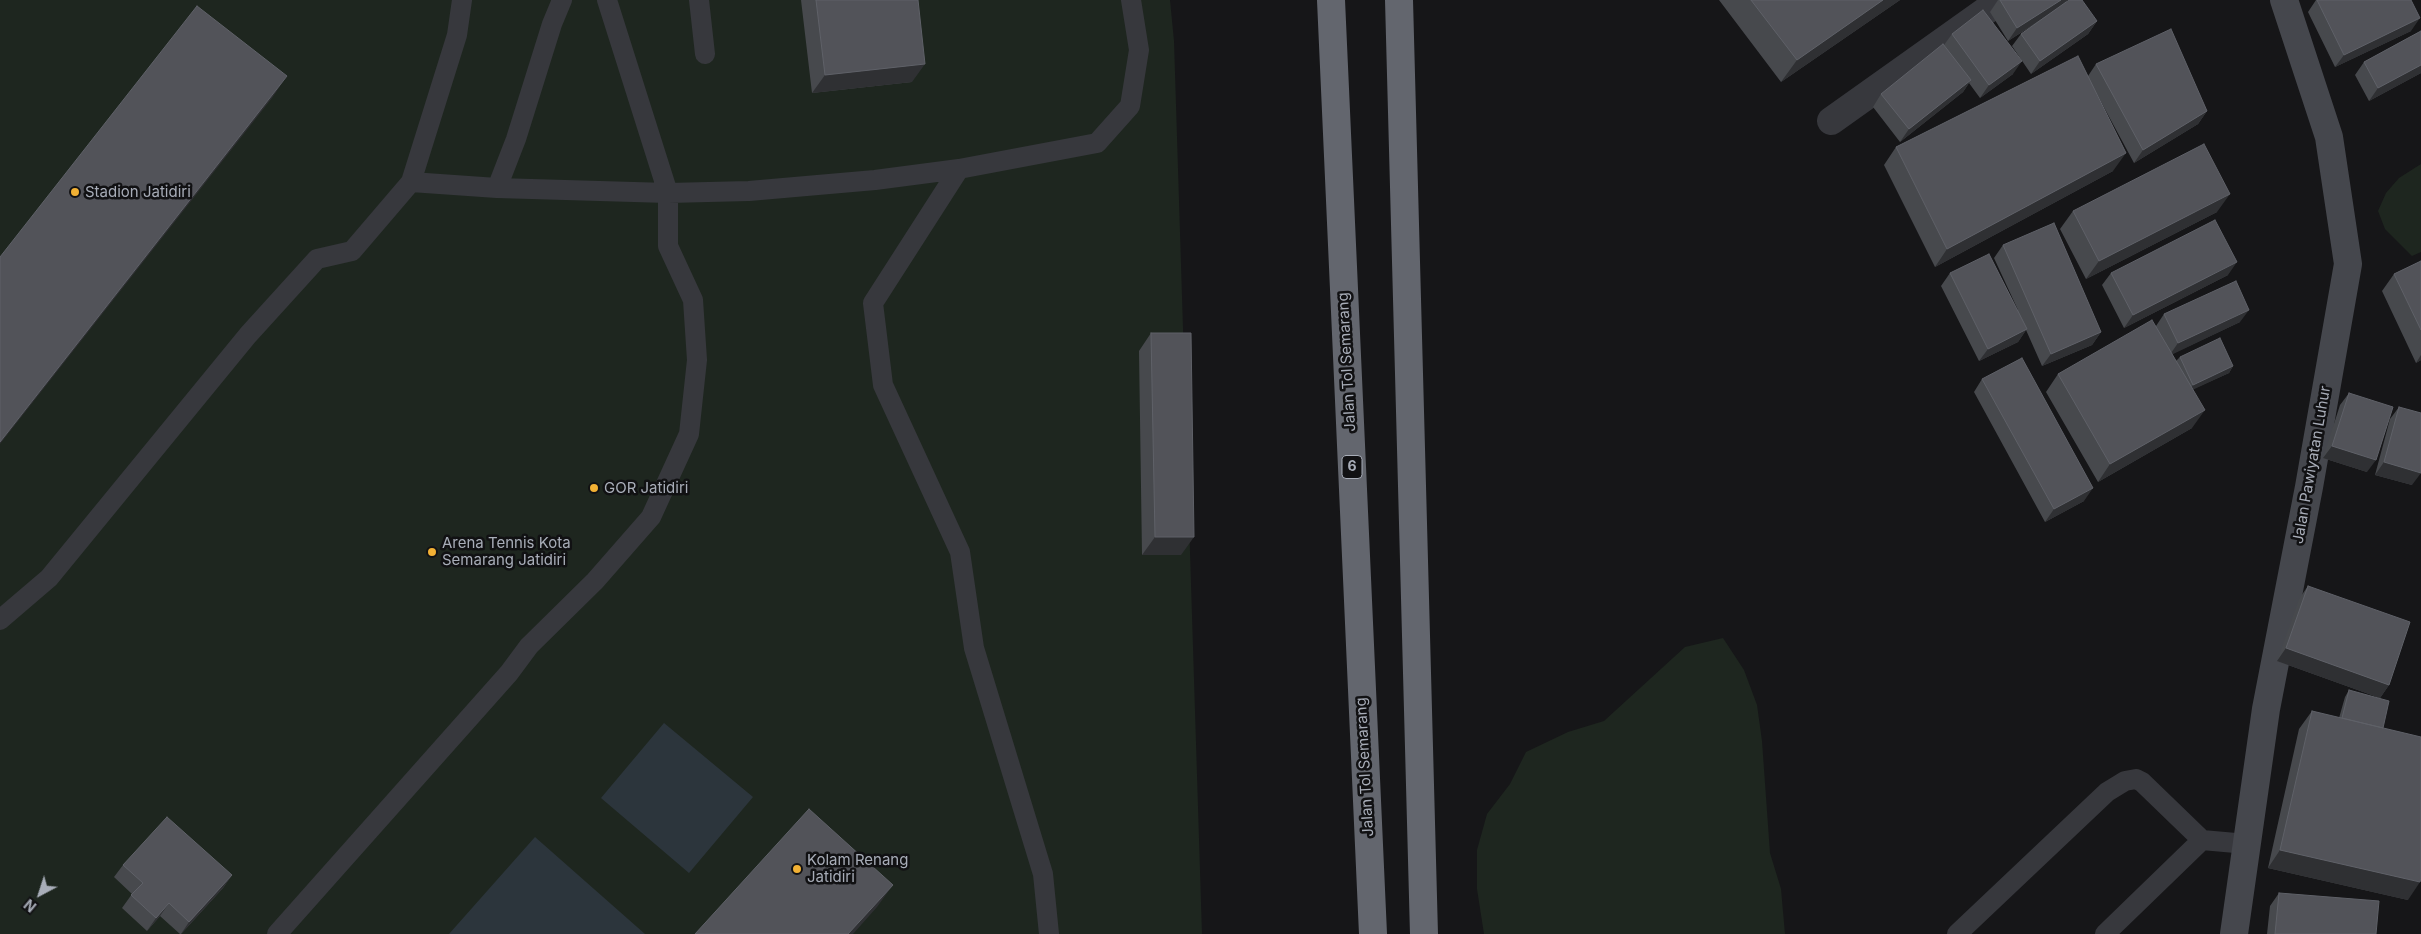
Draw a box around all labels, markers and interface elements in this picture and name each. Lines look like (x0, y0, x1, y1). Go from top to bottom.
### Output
place label: Stadion Jatidiri (85, 183, 191, 201)
marker: Stadion Jatidiri (69, 186, 81, 198)
street label: Jalan Tol Semarang (1334, 292, 1360, 432)
street label: Jalan Pawiyatan Luhur (2289, 385, 2335, 545)
road number: 6 (1342, 456, 1362, 478)
place label: GOR Jatidiri (604, 479, 688, 497)
marker: GOR Jatidiri (588, 482, 600, 494)
place label: Arena Tennis Kota Semarang Jatidiri (442, 534, 571, 569)
marker: Arena Tennis Kota Semarang Jatidiri (426, 546, 438, 558)
street label: Jalan Tol Semarang (1352, 697, 1378, 837)
place label: Kolam Renang Jatidiri (807, 851, 908, 886)
marker: Kolam Renang Jatidiri (791, 863, 803, 875)
north arrow (15, 869, 65, 919)
text: N (20, 896, 40, 916)

